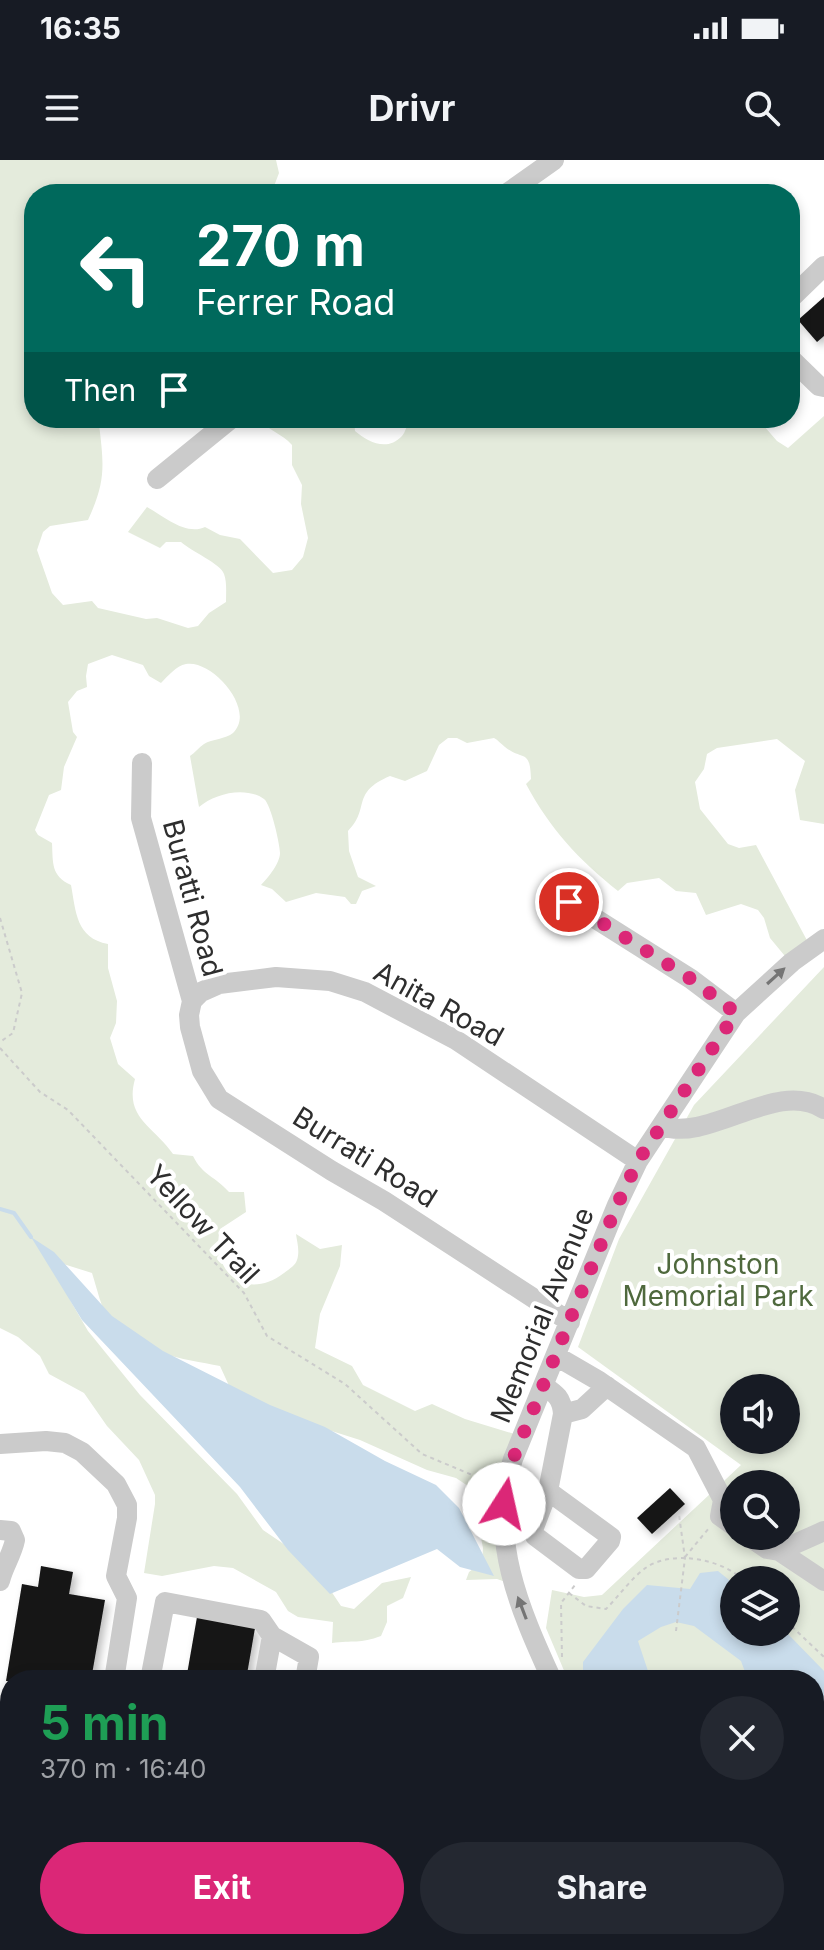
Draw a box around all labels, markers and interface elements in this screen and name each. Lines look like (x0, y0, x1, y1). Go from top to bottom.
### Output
text: 16:35 (40, 10, 121, 46)
icon: menu (40, 86, 84, 130)
text: Drivr (369, 86, 455, 130)
icon: search (740, 86, 784, 130)
text: 270 m (196, 212, 365, 280)
icon: left (64, 216, 168, 320)
text: Ferrer Road (196, 280, 395, 324)
icon: arrive (152, 368, 196, 412)
text: Then (64, 372, 136, 408)
street label: Buratti Road (156, 816, 230, 980)
pin (535, 868, 603, 936)
icon: arrive (547, 880, 591, 924)
street label: Anita Road (368, 954, 510, 1054)
one-way arrow (767, 968, 786, 986)
street label: Burrati Road (287, 1099, 443, 1215)
street label: Yellow Trail (139, 1158, 267, 1290)
street label: Memorial Avenue (483, 1202, 601, 1428)
park label: Johnston Memorial Park (622, 1247, 814, 1313)
map controls (720, 1374, 800, 1646)
button: sound (720, 1374, 800, 1454)
position arrow (462, 1462, 546, 1546)
button: search (720, 1470, 800, 1550)
button: layers (720, 1566, 800, 1646)
one-way arrow (515, 1596, 528, 1620)
text: 5 min (40, 1693, 169, 1752)
button: close (700, 1696, 784, 1780)
text: 370 m · 16:40 (40, 1753, 206, 1784)
button: Exit (40, 1842, 404, 1934)
button: Share (420, 1842, 784, 1934)

